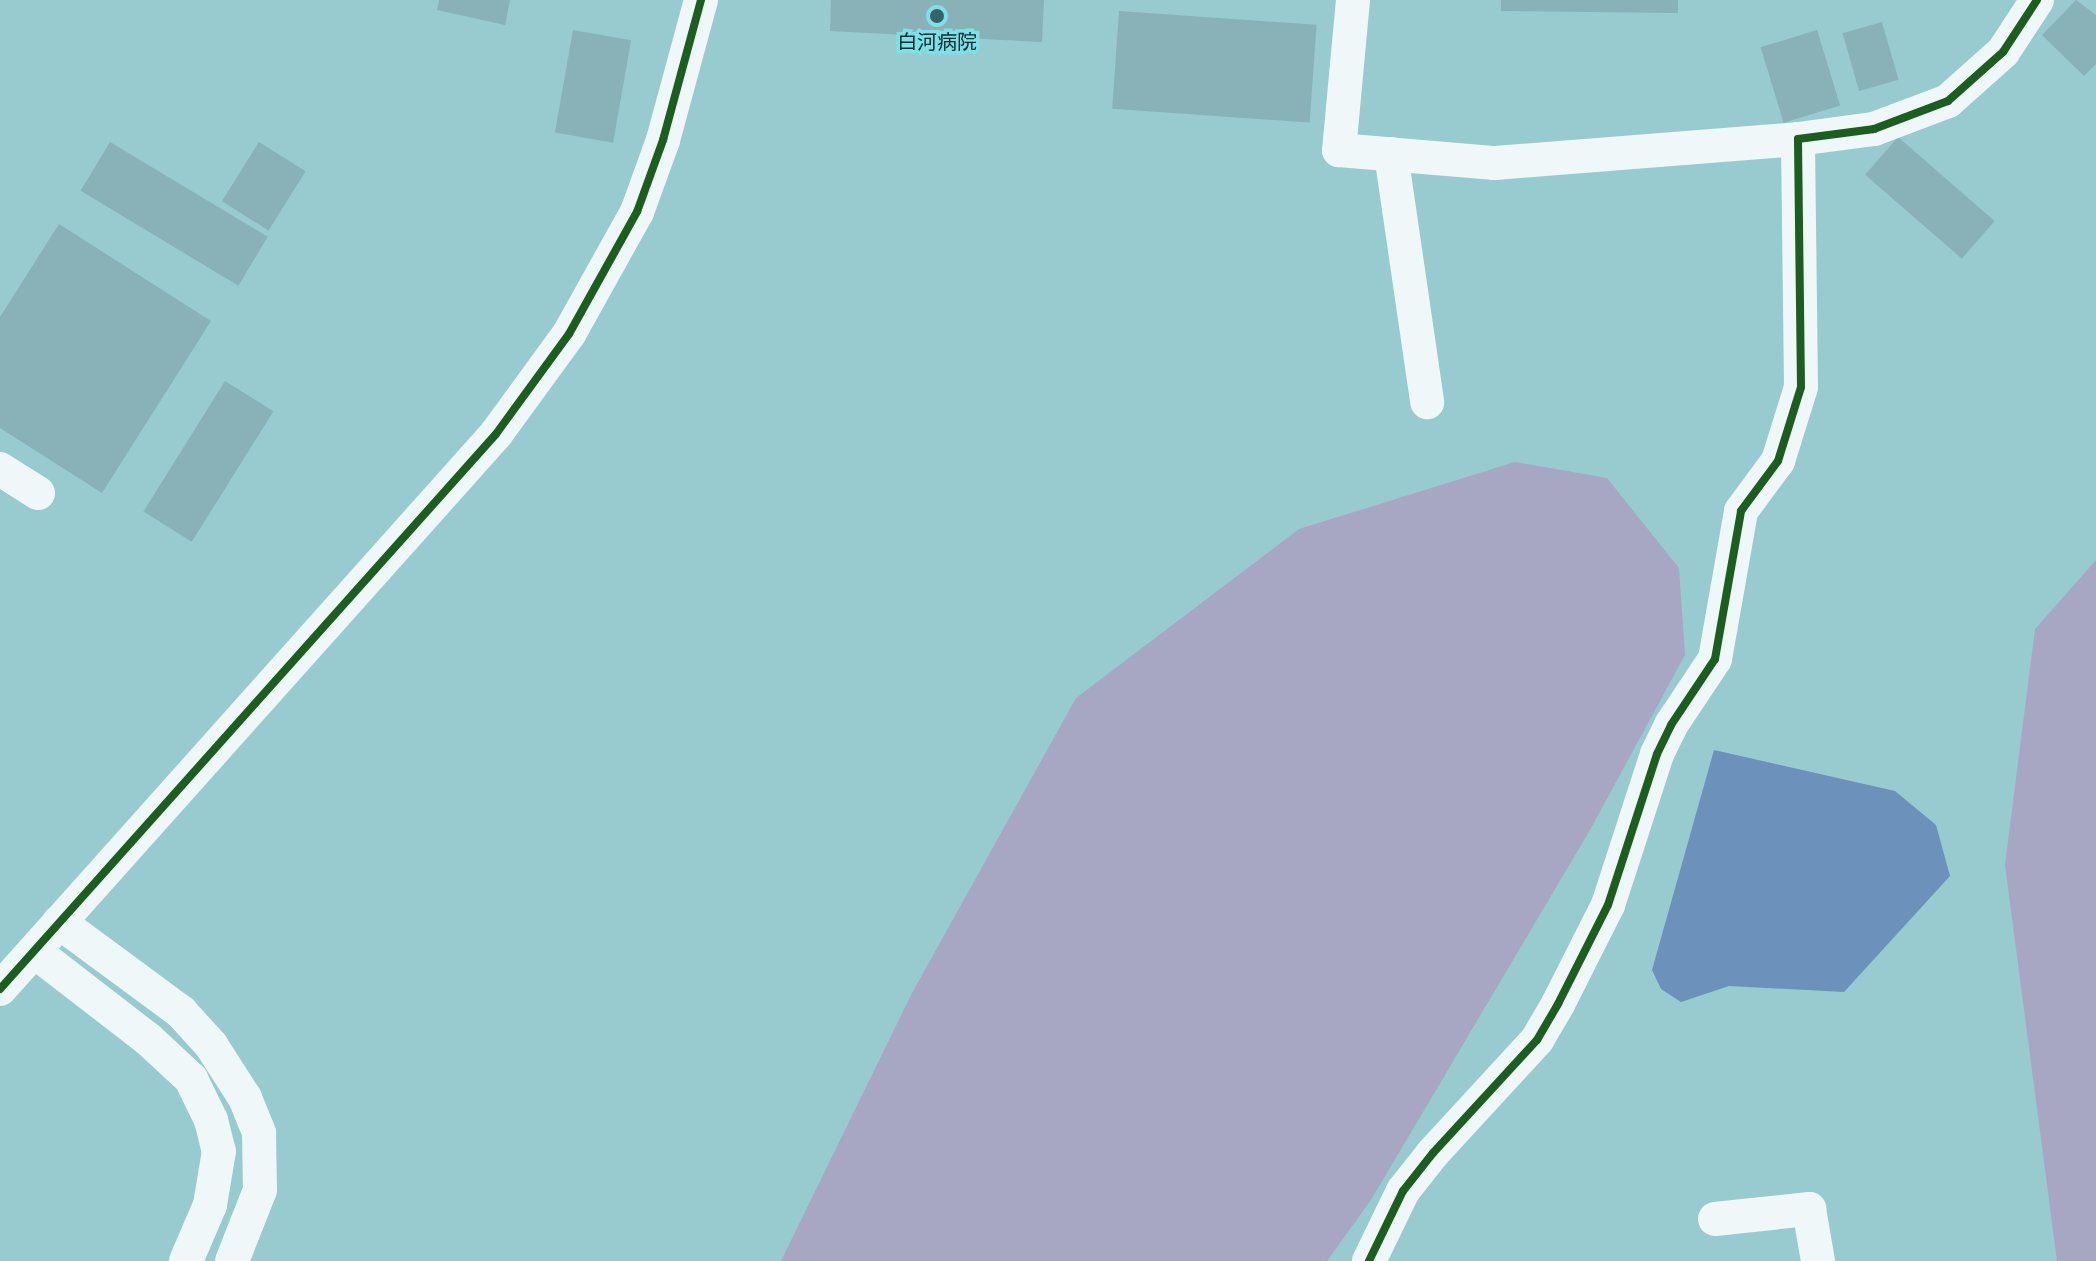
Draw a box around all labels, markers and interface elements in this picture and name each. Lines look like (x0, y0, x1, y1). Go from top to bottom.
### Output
marker: 白河病院 (928, 7, 946, 25)
place label: 白河病院 (897, 28, 977, 52)

